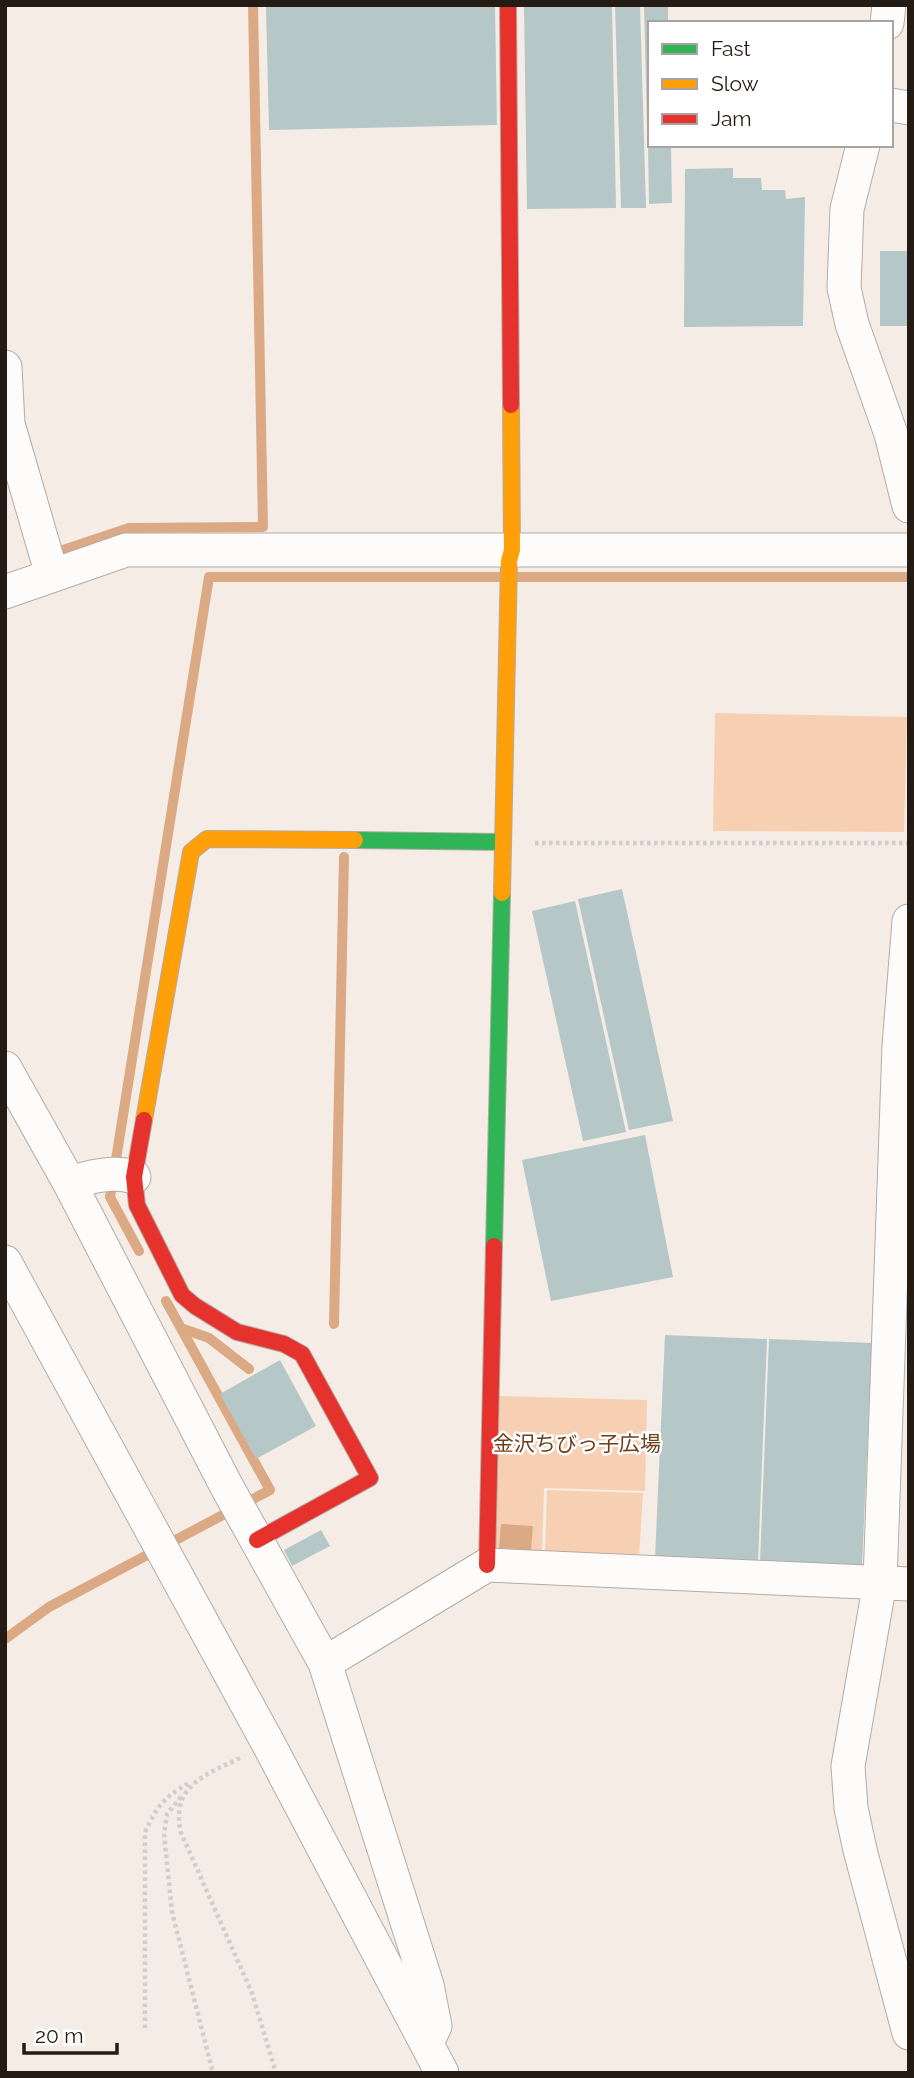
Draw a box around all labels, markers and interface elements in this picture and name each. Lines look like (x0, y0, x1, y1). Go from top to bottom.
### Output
legend (648, 21, 893, 147)
text: Fast (711, 36, 751, 61)
text: Slow (711, 71, 759, 96)
text: Jam (711, 106, 752, 131)
park label: 金沢ちびっ子広場 (493, 1431, 661, 1456)
scale bar (24, 2011, 117, 2056)
text: 20 m (35, 2023, 83, 2048)

